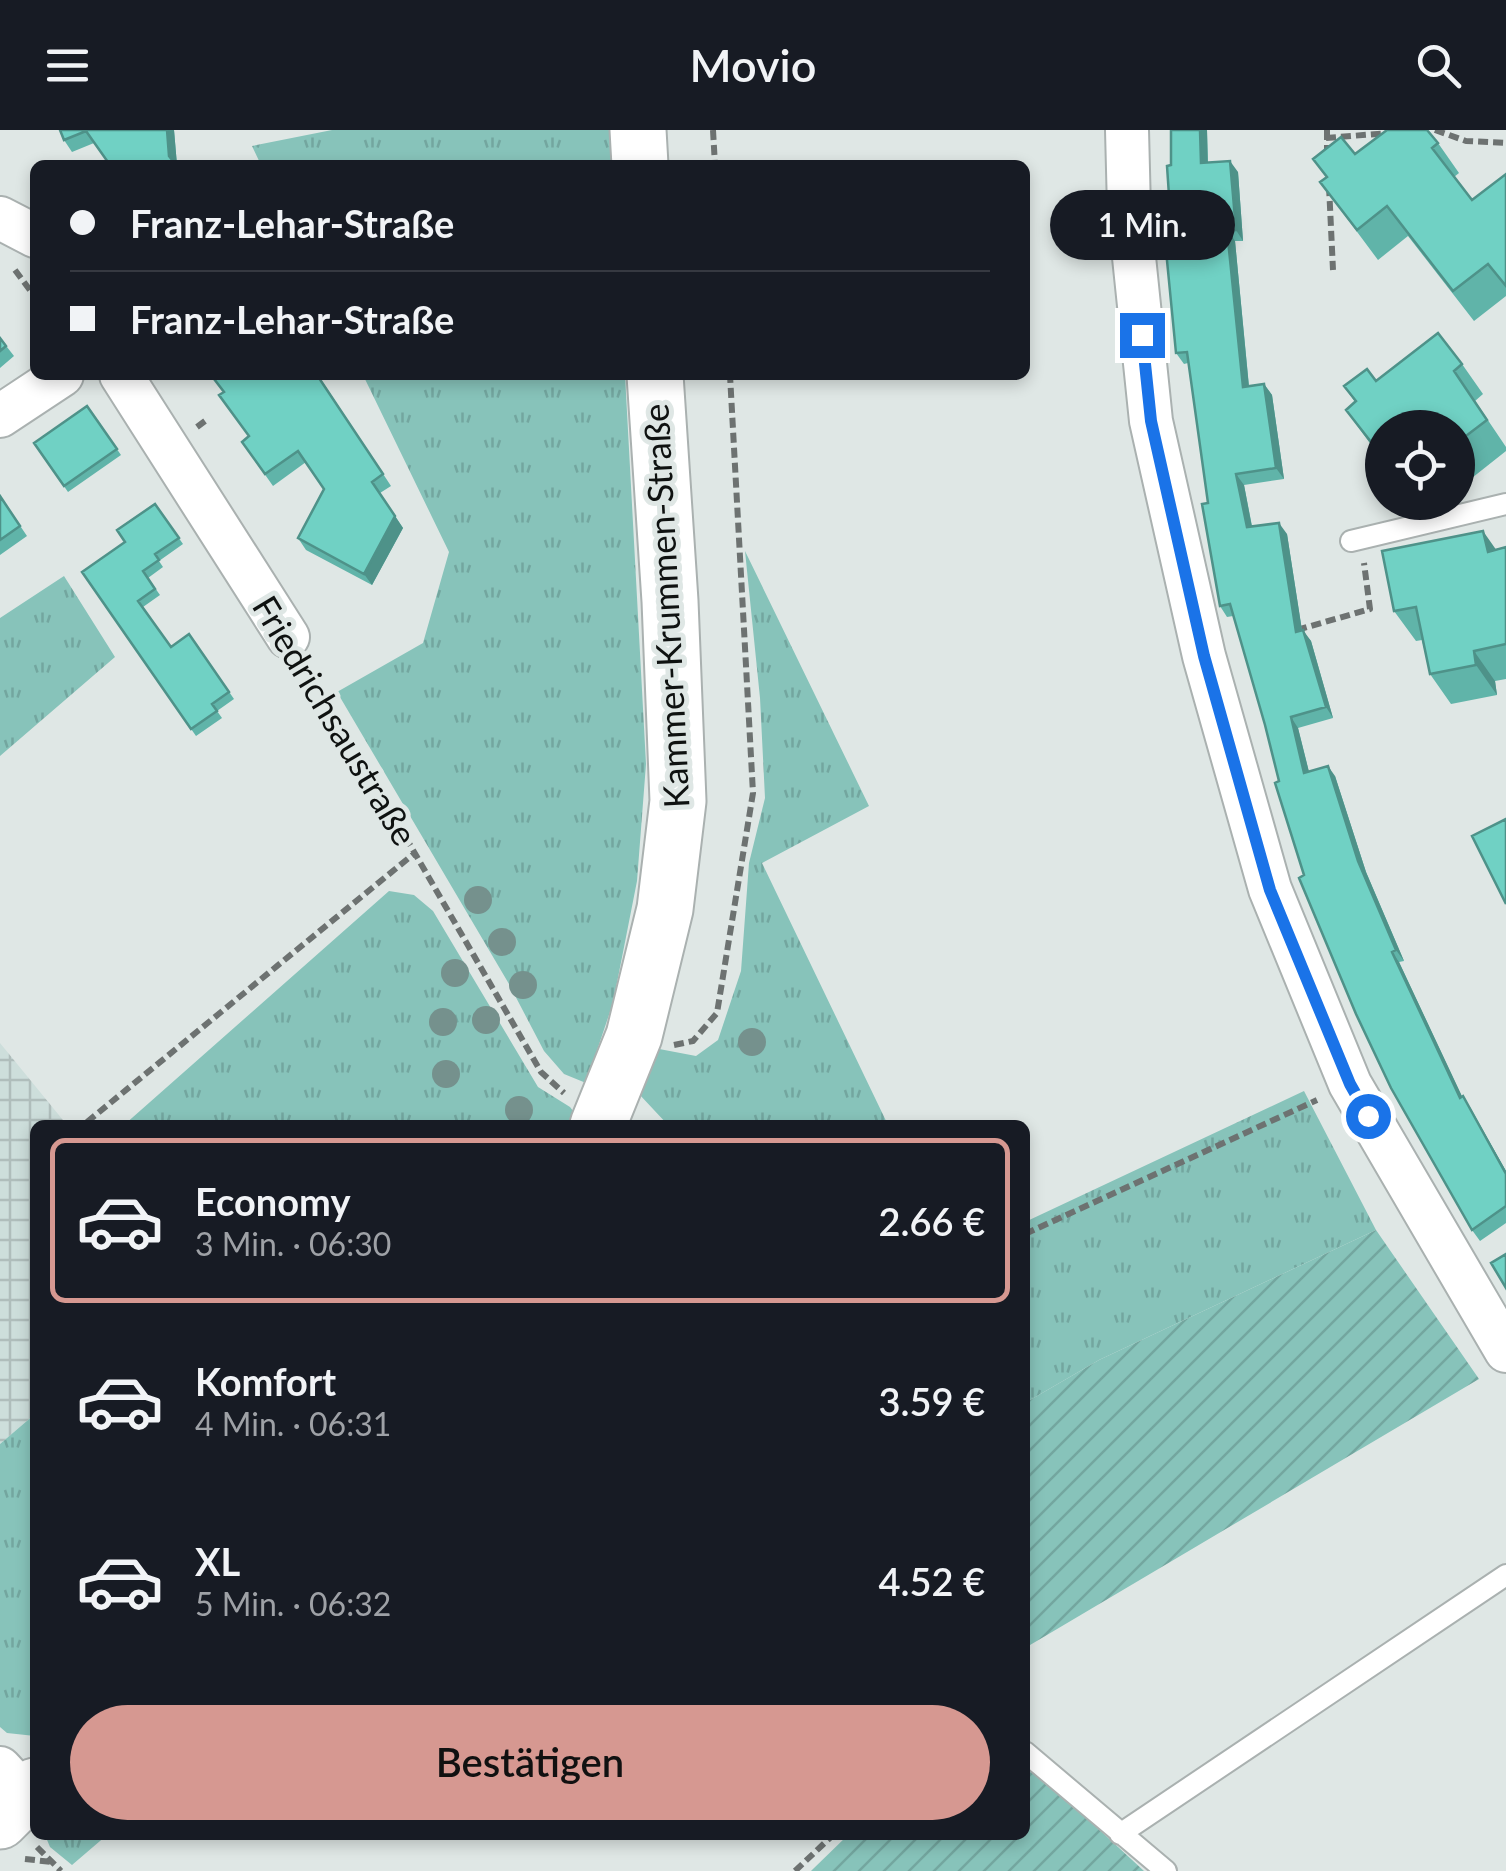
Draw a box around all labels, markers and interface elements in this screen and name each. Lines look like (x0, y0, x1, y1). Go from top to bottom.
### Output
icon: menu (40, 38, 95, 93)
text: Movio (690, 38, 816, 92)
icon: search (1411, 38, 1466, 93)
callout: 1 Min. (1050, 190, 1234, 260)
text: Franz-Lehar-Straße (130, 200, 454, 246)
text: 1 Min. (1098, 205, 1187, 244)
text: Franz-Lehar-Straße (130, 296, 454, 342)
route end (1120, 313, 1165, 358)
street label: Kammer-Krummen-Straße (633, 403, 697, 809)
map controls (1365, 410, 1475, 520)
button: locate (1365, 410, 1475, 520)
street label: Friedrichsaustraße (245, 588, 427, 852)
route start (1346, 1094, 1391, 1139)
icon: car (75, 1176, 165, 1266)
text: Economy (195, 1178, 350, 1224)
text: 2.66 € (878, 1198, 985, 1244)
text: 3 Min. · 06:30 (195, 1224, 391, 1263)
icon: car (75, 1356, 165, 1446)
text: Komfort (195, 1358, 336, 1404)
text: 3.59 € (878, 1378, 985, 1424)
text: 4 Min. · 06:31 (195, 1404, 391, 1443)
icon: car (75, 1536, 165, 1626)
text: XL (195, 1538, 240, 1584)
text: 4.52 € (878, 1558, 985, 1604)
text: 5 Min. · 06:32 (195, 1584, 391, 1623)
button: Bestätigen (70, 1705, 990, 1820)

